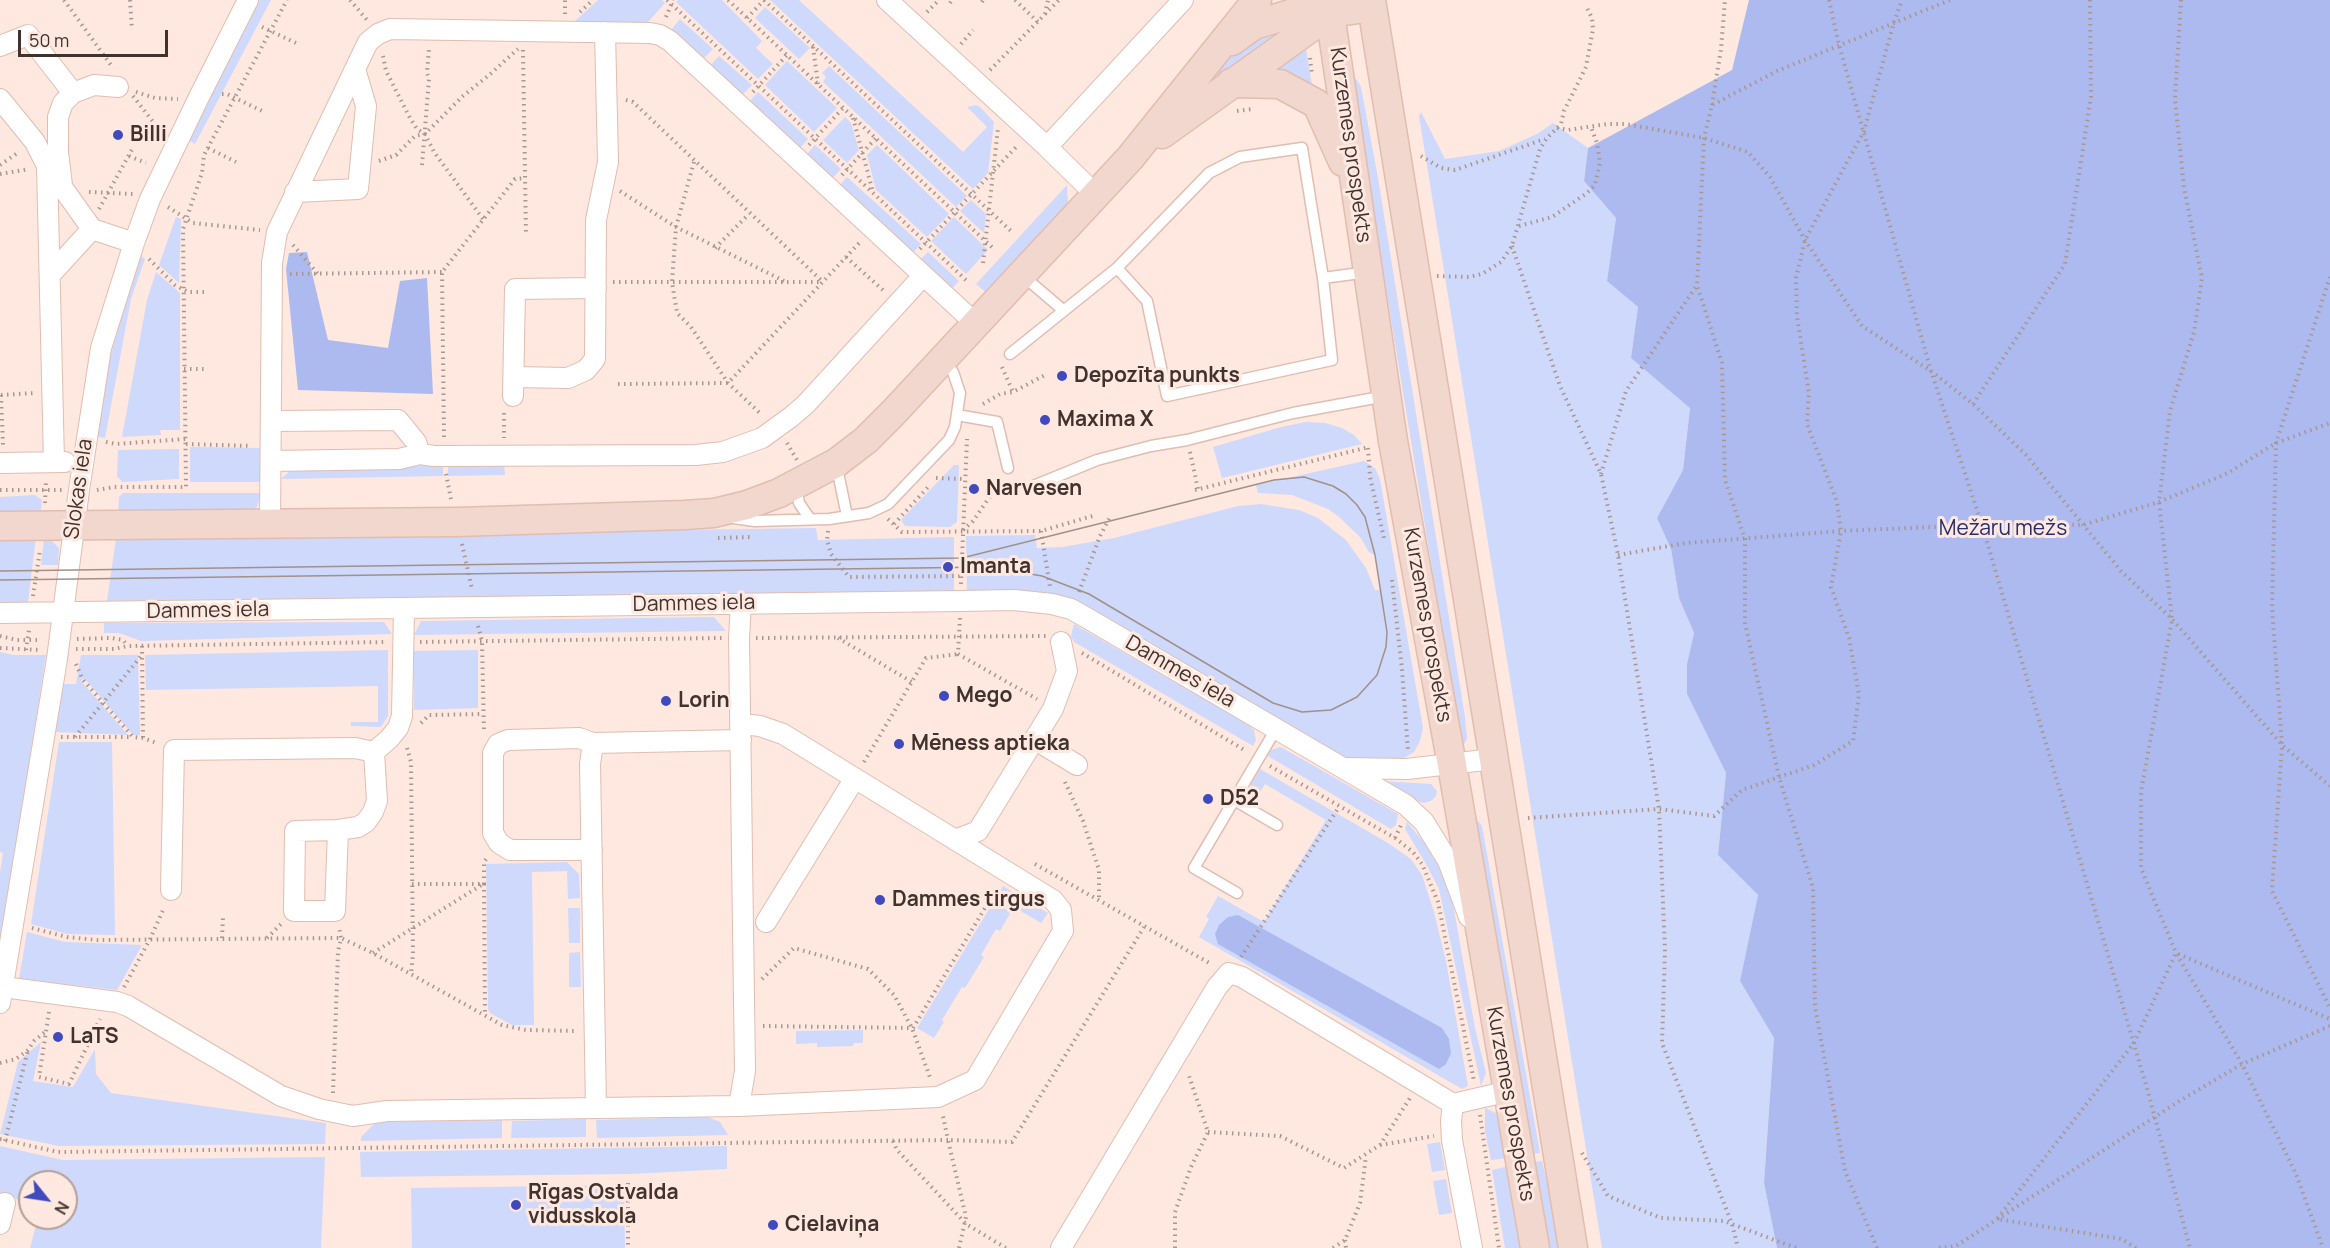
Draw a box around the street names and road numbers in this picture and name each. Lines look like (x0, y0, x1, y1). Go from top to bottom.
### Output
street label: Kurzemes prospekts (1324, 46, 1376, 244)
street label: Slokas iela (59, 437, 99, 541)
street label: Kurzemes prospekts (1397, 526, 1457, 724)
street label: Dammes iela (633, 590, 755, 618)
street label: Dammes iela (147, 597, 269, 625)
street label: Dammes iela (1121, 630, 1239, 714)
street label: Kurzemes prospekts (1480, 1005, 1540, 1203)

